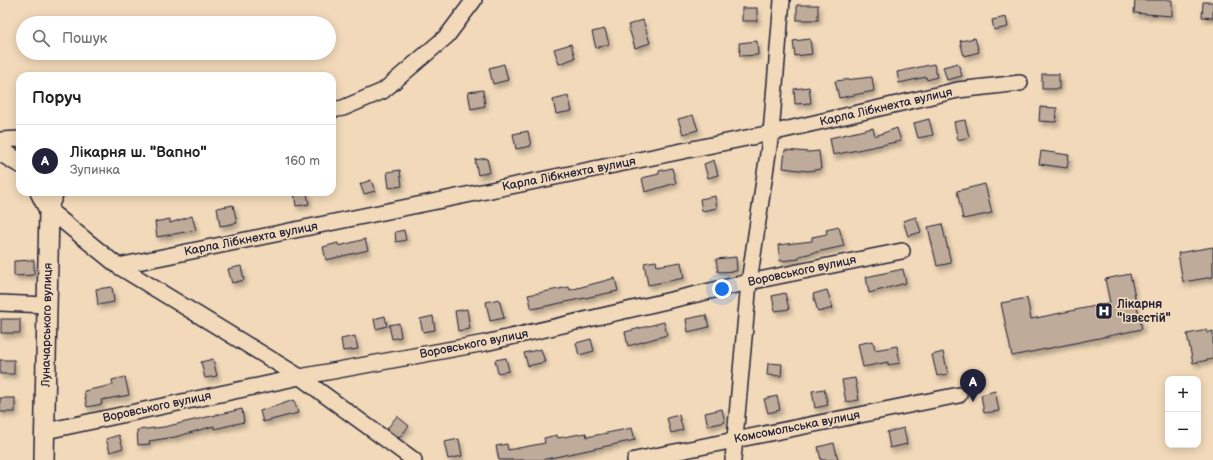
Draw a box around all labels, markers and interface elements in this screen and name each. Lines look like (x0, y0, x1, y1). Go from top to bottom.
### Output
search box (16, 16, 336, 60)
icon: search (30, 27, 52, 49)
text: Пошук (62, 29, 108, 48)
street label: Карла Лібкнехта вулиця (818, 84, 954, 130)
text: Поруч (32, 88, 82, 108)
text: Лікарня ш. "Вапно" (70, 143, 207, 162)
text: A (41, 153, 49, 169)
text: 160 m (285, 153, 320, 169)
street label: Карла Лібкнехта вулиця (501, 154, 637, 194)
text: Зупинка (70, 162, 120, 178)
street label: Карла Лібкнехта вулиця (183, 219, 319, 259)
street label: Воровського вулиця (746, 252, 858, 290)
street label: Луначарського вулиця (38, 262, 56, 388)
your location (712, 279, 732, 299)
place label: Лікарня "Ізвєстій" (1116, 297, 1171, 326)
hospital icon: Лікарня "Ізвєстій" (1094, 301, 1114, 321)
street label: Воровського вулиця (418, 326, 530, 362)
pin: A (960, 369, 986, 402)
map controls (1165, 376, 1201, 448)
button: + (1165, 376, 1201, 412)
street label: Воровського вулиця (101, 388, 213, 426)
street label: Комсомольська вулиця (733, 407, 862, 447)
button: − (1165, 412, 1201, 448)

